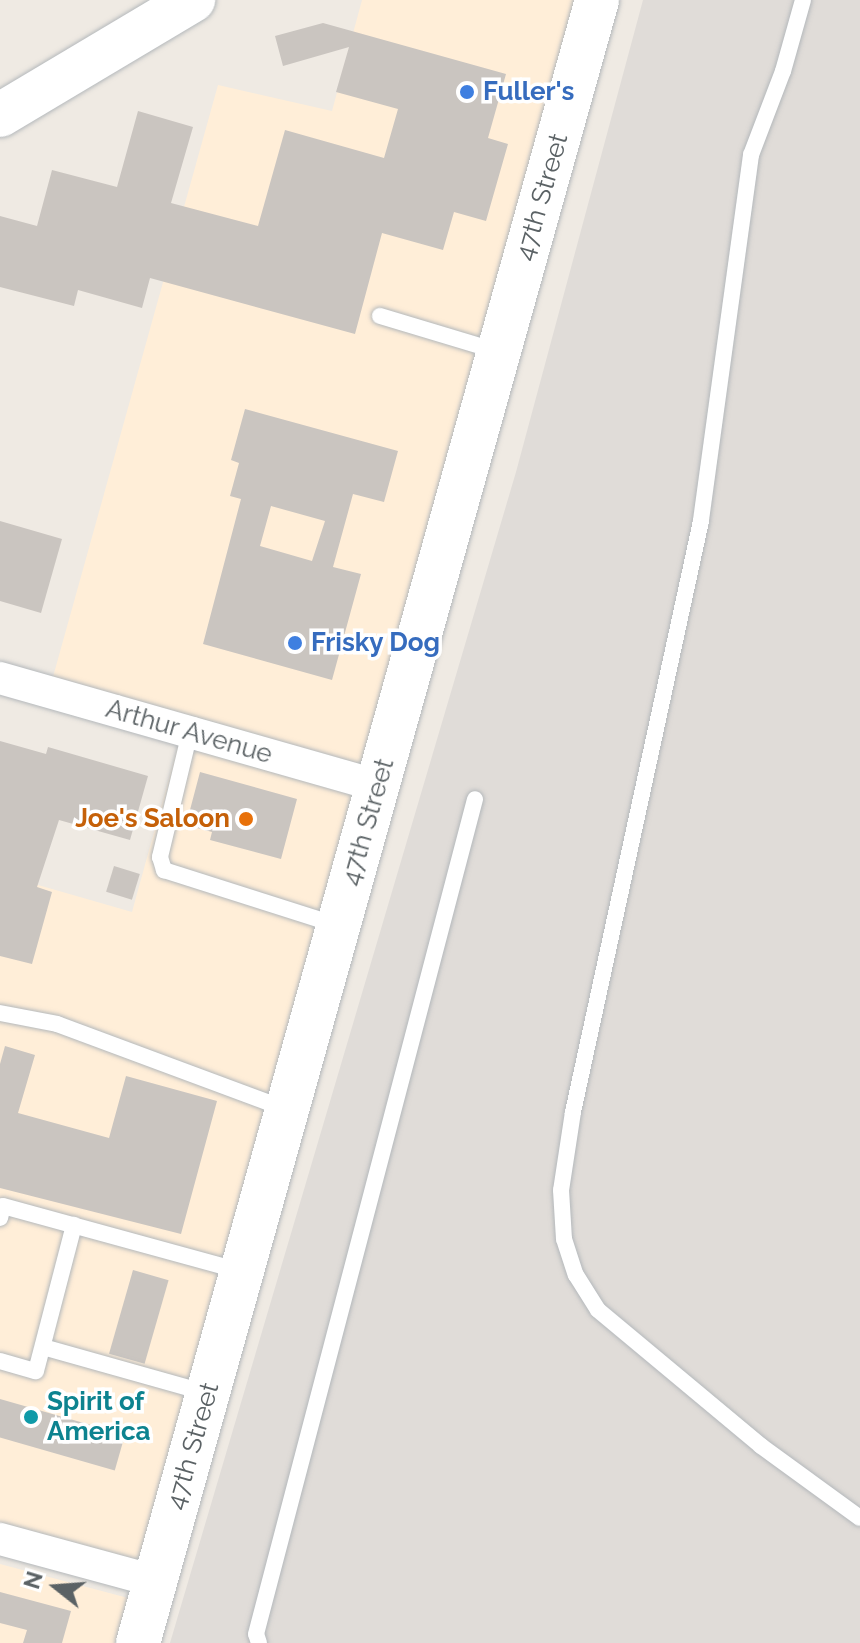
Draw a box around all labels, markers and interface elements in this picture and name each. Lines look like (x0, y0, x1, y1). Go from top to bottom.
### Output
place label: Fuller's (483, 76, 574, 108)
marker: Fuller's (458, 83, 476, 101)
street label: 47th Street (509, 130, 575, 264)
place label: Frisky Dog (311, 627, 441, 659)
marker: Frisky Dog (286, 634, 304, 652)
street label: Arthur Avenue (102, 693, 276, 771)
street label: 47th Street (335, 755, 401, 889)
place label: Joe's Saloon (75, 803, 230, 835)
marker: Joe's Saloon (237, 810, 255, 828)
street label: 47th Street (160, 1379, 226, 1513)
place label: Spirit of America (47, 1386, 151, 1448)
marker: Spirit of America (22, 1408, 40, 1426)
north arrow (16, 1547, 96, 1627)
text: N (18, 1568, 48, 1592)

